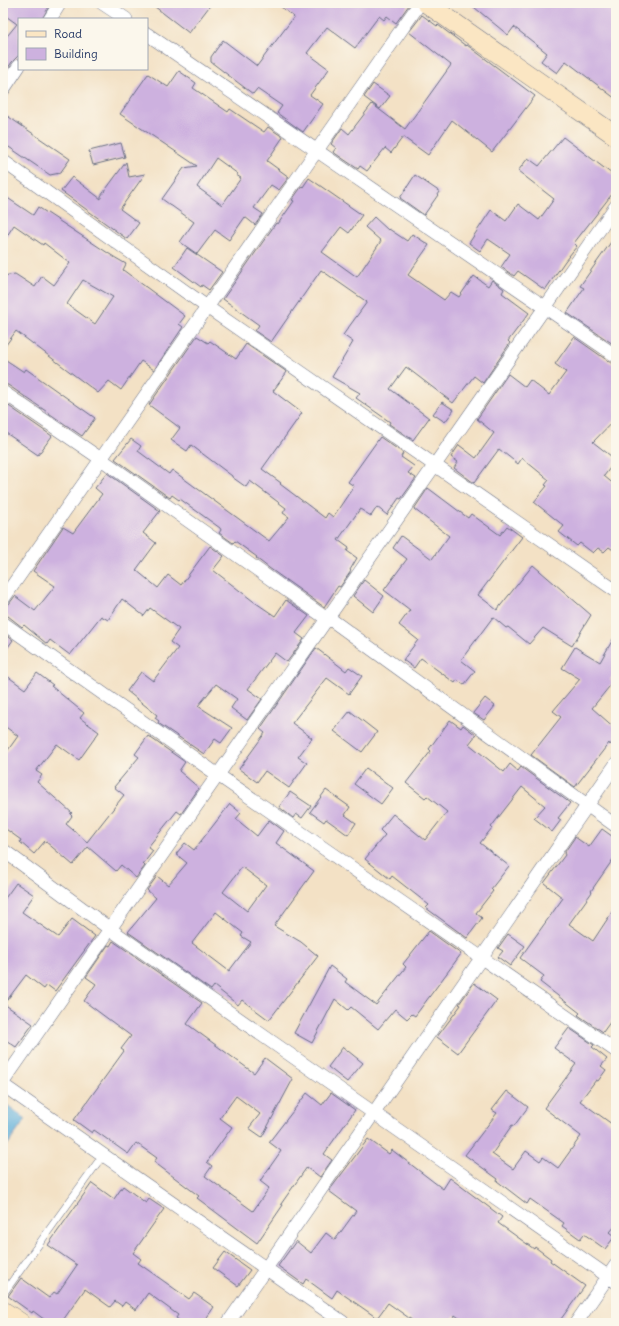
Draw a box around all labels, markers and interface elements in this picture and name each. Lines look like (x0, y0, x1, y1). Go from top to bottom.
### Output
legend (18, 18, 148, 70)
text: Road (54, 26, 82, 41)
text: Building (54, 46, 98, 61)

